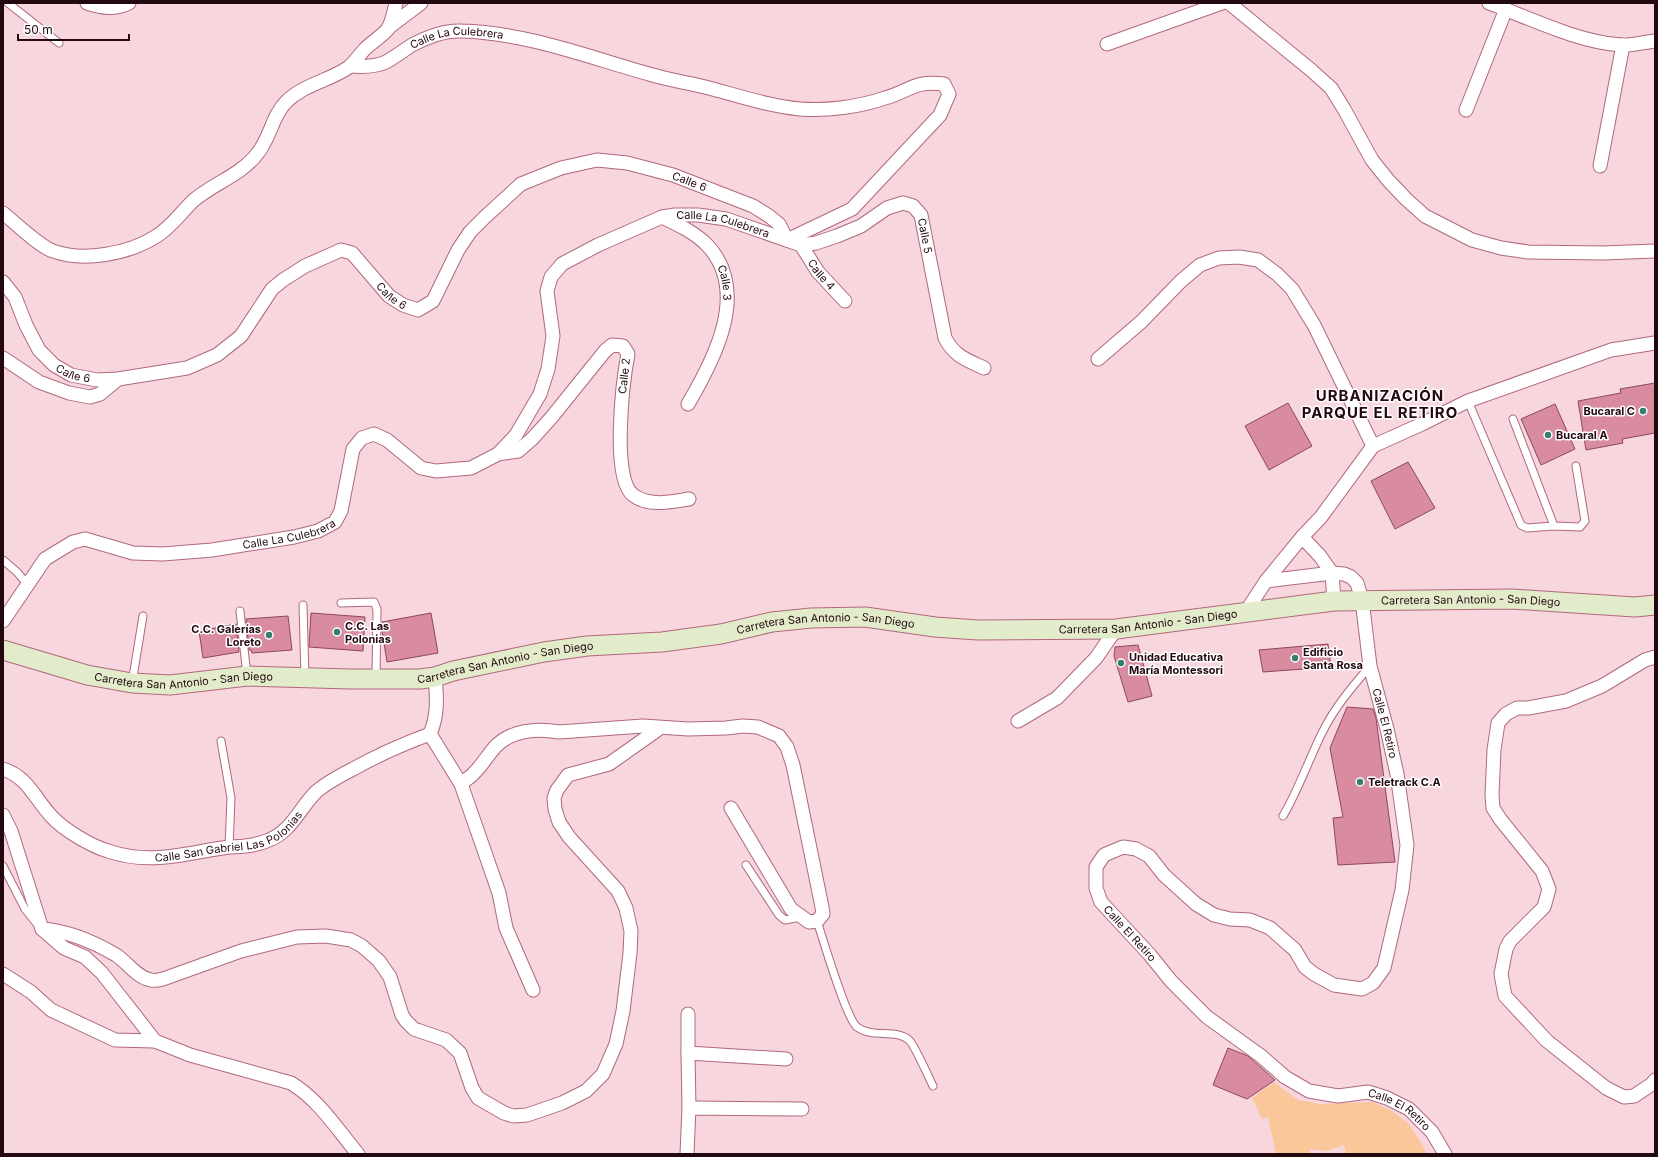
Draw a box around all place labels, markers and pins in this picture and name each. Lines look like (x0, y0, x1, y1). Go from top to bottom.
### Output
place label: Bucaral C (1583, 404, 1635, 418)
marker: Bucaral C (1638, 406, 1648, 416)
place label: Bucaral A (1556, 428, 1608, 442)
marker: Bucaral A (1543, 430, 1553, 440)
place label: C.C. Las Polonias (345, 619, 391, 646)
place label: C.C. Galerías Loreto (191, 622, 261, 649)
marker: C.C. Las Polonias (332, 627, 342, 637)
marker: C.C. Galerías Loreto (264, 630, 274, 640)
place label: Edificio Santa Rosa (1303, 645, 1363, 672)
place label: Unidad Educativa María Montessori (1129, 650, 1223, 677)
marker: Edificio Santa Rosa (1290, 653, 1300, 663)
marker: Unidad Educativa María Montessori (1116, 658, 1126, 668)
place label: Teletrack C.A (1368, 775, 1441, 789)
marker: Teletrack C.A (1355, 777, 1365, 787)

